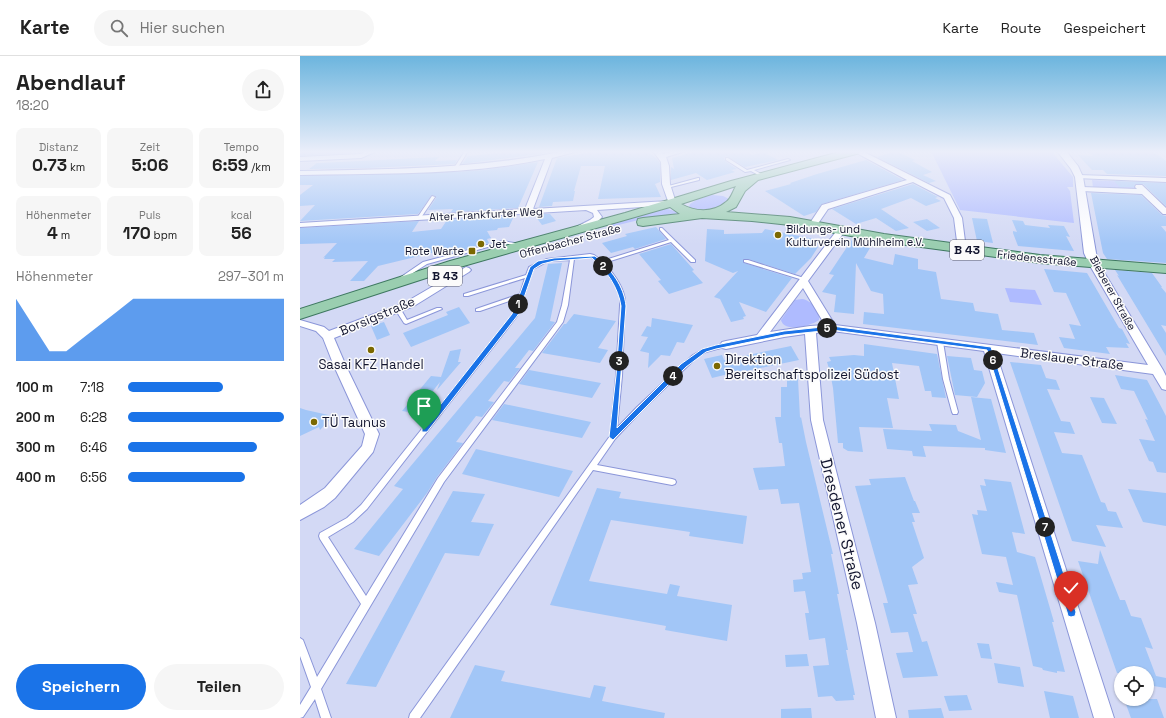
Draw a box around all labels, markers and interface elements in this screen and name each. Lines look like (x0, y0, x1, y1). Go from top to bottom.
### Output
search box (94, 10, 374, 46)
text: Karte (20, 15, 70, 40)
icon: search (108, 17, 130, 39)
text: Hier suchen (140, 18, 225, 37)
text: Karte (943, 19, 979, 37)
text: Route (1001, 19, 1041, 37)
text: Gespeichert (1063, 19, 1146, 37)
text: Abendlauf (16, 68, 126, 96)
button: share (242, 69, 284, 111)
text: 18:20 (16, 97, 49, 114)
text: Distanz (39, 140, 78, 154)
text: Zeit (140, 140, 160, 154)
text: Tempo (224, 140, 259, 154)
text: 0.73 (32, 154, 67, 176)
text: 5:06 (132, 154, 168, 176)
text: 6:59 (212, 154, 248, 176)
text: km (67, 160, 85, 174)
text: /km (248, 160, 271, 174)
street label: Alter Frankfurter Weg (429, 204, 543, 224)
text: Höhenmeter (26, 208, 91, 222)
text: Puls (139, 208, 161, 222)
text: kcal (231, 208, 252, 222)
street label: Offenbacher Straße (518, 221, 622, 261)
text: 4 (47, 222, 58, 244)
text: 170 (123, 222, 151, 244)
text: 56 (231, 222, 252, 244)
place label: Bildungs- und Kulturverein Mühlheim e.V. (786, 222, 924, 249)
text: m (58, 228, 70, 242)
text: bpm (151, 228, 177, 242)
marker: Bildungs- und Kulturverein Mühlheim e.V. (773, 230, 783, 240)
place label: Jet (489, 237, 507, 251)
marker: Jet (476, 239, 486, 249)
road number: B 43 (950, 240, 984, 260)
place label: Rote Warte (405, 244, 464, 258)
marker: Rote Warte (467, 246, 477, 256)
street label: Friedensstraße (997, 247, 1077, 269)
street label: Bieberer Straße (1087, 253, 1139, 333)
pin: 2 (593, 256, 613, 276)
text: 2 (600, 259, 606, 273)
road number: B 43 (428, 266, 462, 286)
text: Höhenmeter (16, 268, 93, 285)
text: 297–301 m (218, 268, 284, 285)
street label: Borsigstraße (337, 292, 417, 340)
pin: 1 (508, 294, 528, 314)
text: 1 (516, 297, 520, 311)
pin: 5 (817, 318, 837, 338)
text: 5 (824, 321, 830, 335)
street label: Breslauer Straße (1019, 344, 1125, 374)
marker: Sasai KFZ Handel (366, 345, 376, 355)
pin: 6 (983, 350, 1003, 370)
pin: 3 (609, 351, 629, 371)
place label: Direktion Bereitschaftspolizei Südost (725, 351, 899, 383)
text: 6 (990, 353, 996, 367)
text: 3 (616, 354, 622, 368)
place label: Sasai KFZ Handel (318, 356, 424, 373)
marker: Direktion Bereitschaftspolizei Südost (712, 361, 722, 371)
pin: 4 (663, 366, 683, 386)
text: 4 (670, 369, 677, 383)
text: 100 m (16, 379, 53, 396)
text: 7:18 (80, 379, 104, 396)
pin (407, 389, 441, 430)
icon: arrive (413, 395, 435, 417)
text: 200 m (16, 409, 55, 426)
text: 6:28 (80, 409, 107, 426)
place label: TÜ Taunus (322, 414, 386, 431)
marker: TÜ Taunus (309, 417, 319, 427)
text: 300 m (16, 439, 55, 456)
text: 6:46 (80, 439, 107, 456)
street label: Dresdener Straße (815, 456, 869, 592)
text: 400 m (16, 469, 56, 486)
text: 6:56 (80, 469, 107, 486)
pin: 7 (1035, 517, 1055, 537)
text: 7 (1042, 520, 1048, 534)
pin (1054, 571, 1088, 612)
icon: check (1060, 577, 1082, 599)
button: Speichern (16, 664, 146, 710)
button: Teilen (154, 664, 284, 710)
map controls (1114, 666, 1154, 706)
button: locate (1114, 666, 1154, 706)

